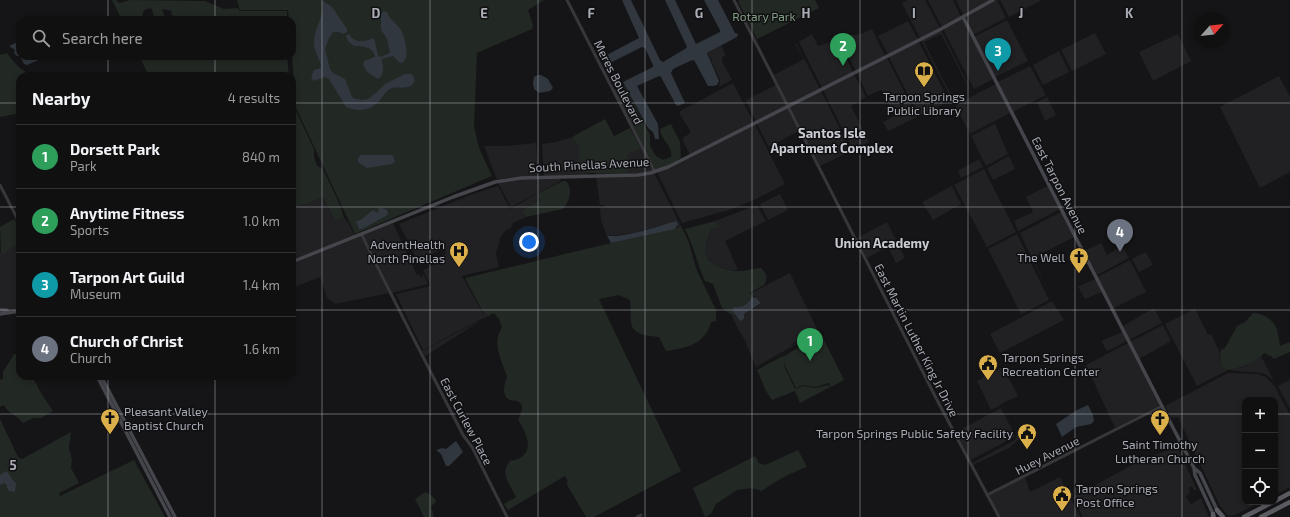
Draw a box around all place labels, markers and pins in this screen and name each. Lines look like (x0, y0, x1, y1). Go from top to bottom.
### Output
pin: 2 (830, 33, 856, 66)
pin: 3 (985, 38, 1011, 71)
library icon: Tarpon Springs Public Library (913, 60, 935, 88)
place label: Tarpon Springs Public Library (883, 89, 965, 117)
pin: 4 (1107, 219, 1133, 252)
place label: AdventHealth North Pinellas (367, 237, 445, 265)
hospital icon: AdventHealth North Pinellas (448, 240, 470, 268)
church icon: The Well (1068, 246, 1090, 274)
place label: The Well (1017, 250, 1065, 264)
pin: 1 (797, 328, 823, 361)
place label: Tarpon Springs Recreation Center (1002, 350, 1100, 378)
public building icon: Tarpon Springs Recreation Center (977, 353, 999, 381)
place label: Pleasant Valley Baptist Church (124, 404, 208, 432)
church icon: Pleasant Valley Baptist Church (99, 407, 121, 435)
church icon: Saint Timothy Lutheran Church (1149, 408, 1171, 436)
public building icon: Tarpon Springs Public Safety Facility (1016, 422, 1038, 450)
place label: Tarpon Springs Public Safety Facility (816, 426, 1014, 440)
place label: Saint Timothy Lutheran Church (1115, 437, 1205, 465)
place label: Tarpon Springs Post Office (1076, 481, 1158, 509)
public building icon: Tarpon Springs Post Office (1051, 484, 1073, 512)

